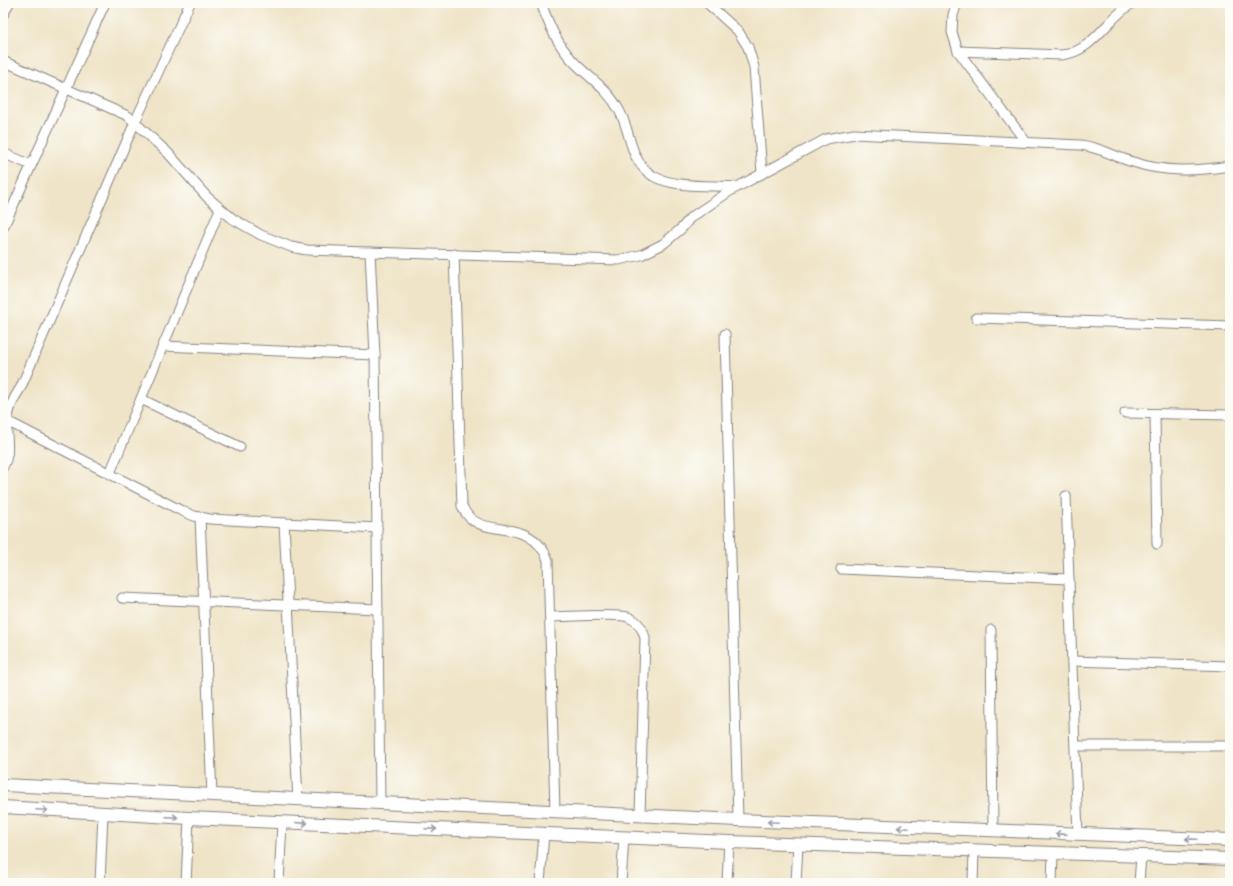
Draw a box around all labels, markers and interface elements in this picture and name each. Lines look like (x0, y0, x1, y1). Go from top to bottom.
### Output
one-way arrow (35, 806, 48, 813)
one-way arrow (165, 814, 178, 821)
one-way arrow (767, 818, 780, 825)
one-way arrow (295, 820, 308, 827)
one-way arrow (897, 824, 910, 831)
one-way arrow (424, 825, 437, 832)
one-way arrow (1055, 831, 1068, 838)
one-way arrow (1185, 835, 1198, 843)

